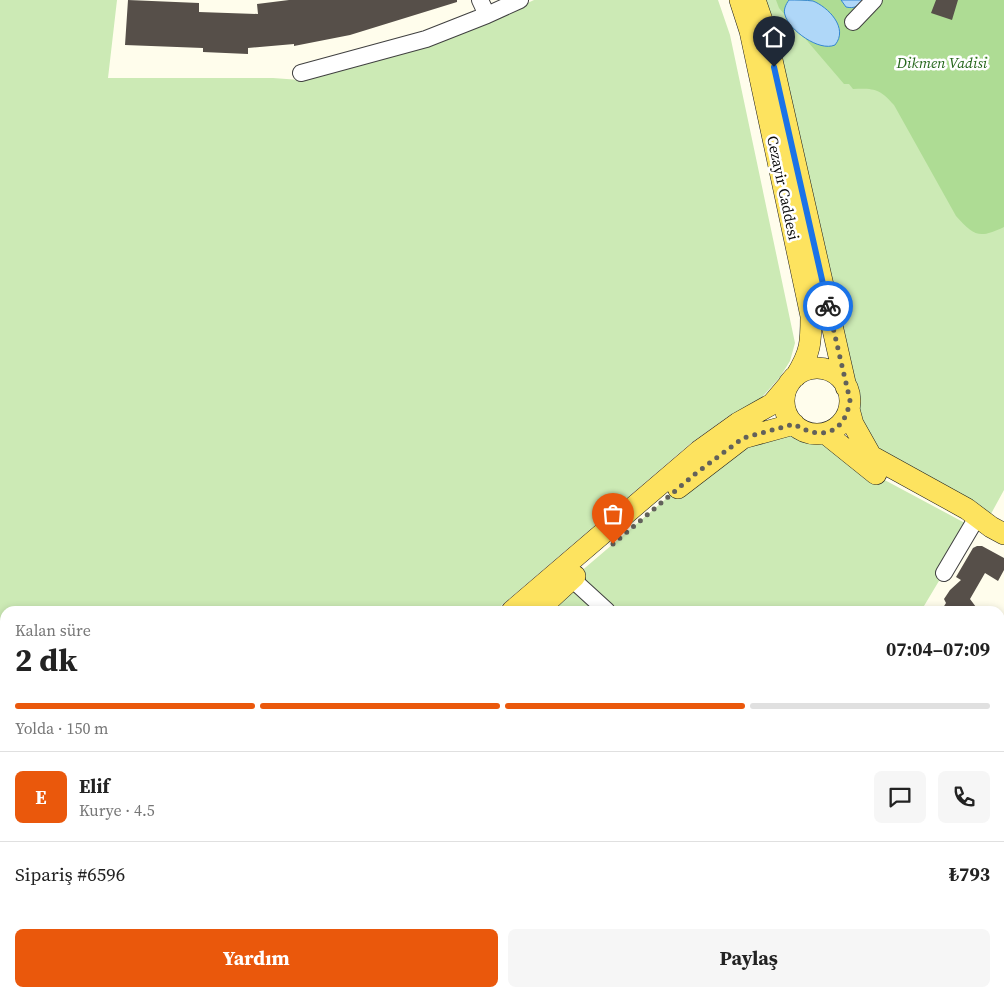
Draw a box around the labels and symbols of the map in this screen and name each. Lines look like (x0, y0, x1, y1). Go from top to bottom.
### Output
pin (753, 16, 795, 67)
park label: Dikmen Vadisi (896, 52, 988, 73)
street label: Cezayir Caddesi (762, 134, 805, 242)
courier (803, 281, 853, 331)
pin (592, 493, 634, 544)

